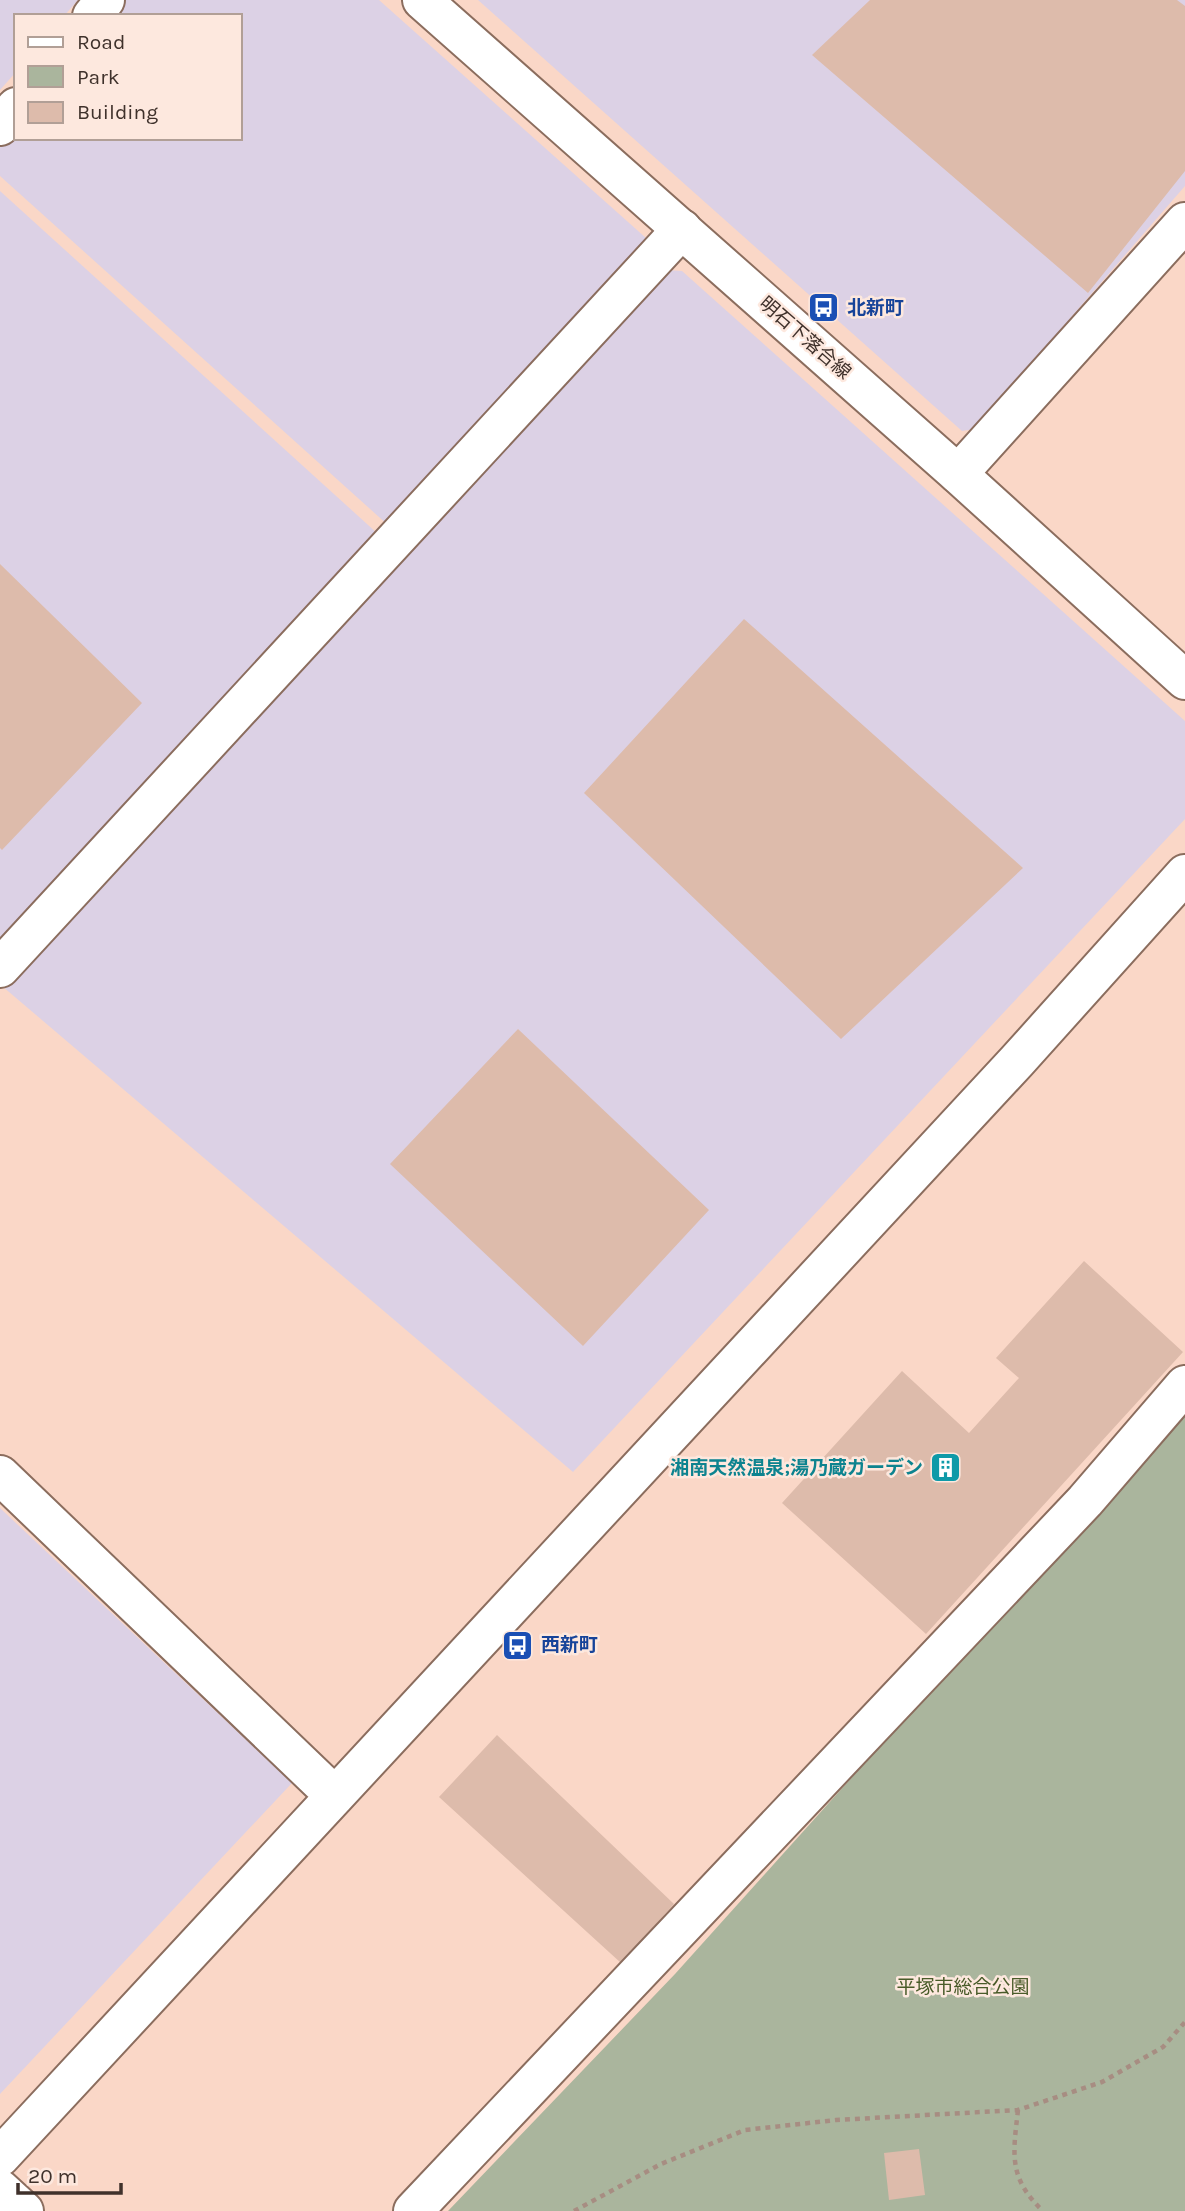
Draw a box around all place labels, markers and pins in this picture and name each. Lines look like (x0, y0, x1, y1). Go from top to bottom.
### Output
bus stop icon: 北新町 (807, 291, 841, 325)
place label: 北新町 (847, 297, 904, 319)
building icon: 湘南天然温泉;湯乃蔵ガーデン (929, 1451, 963, 1485)
place label: 湘南天然温泉;湯乃蔵ガーデン (670, 1457, 923, 1479)
bus stop icon: 西新町 (501, 1628, 535, 1662)
place label: 西新町 (541, 1634, 598, 1656)

